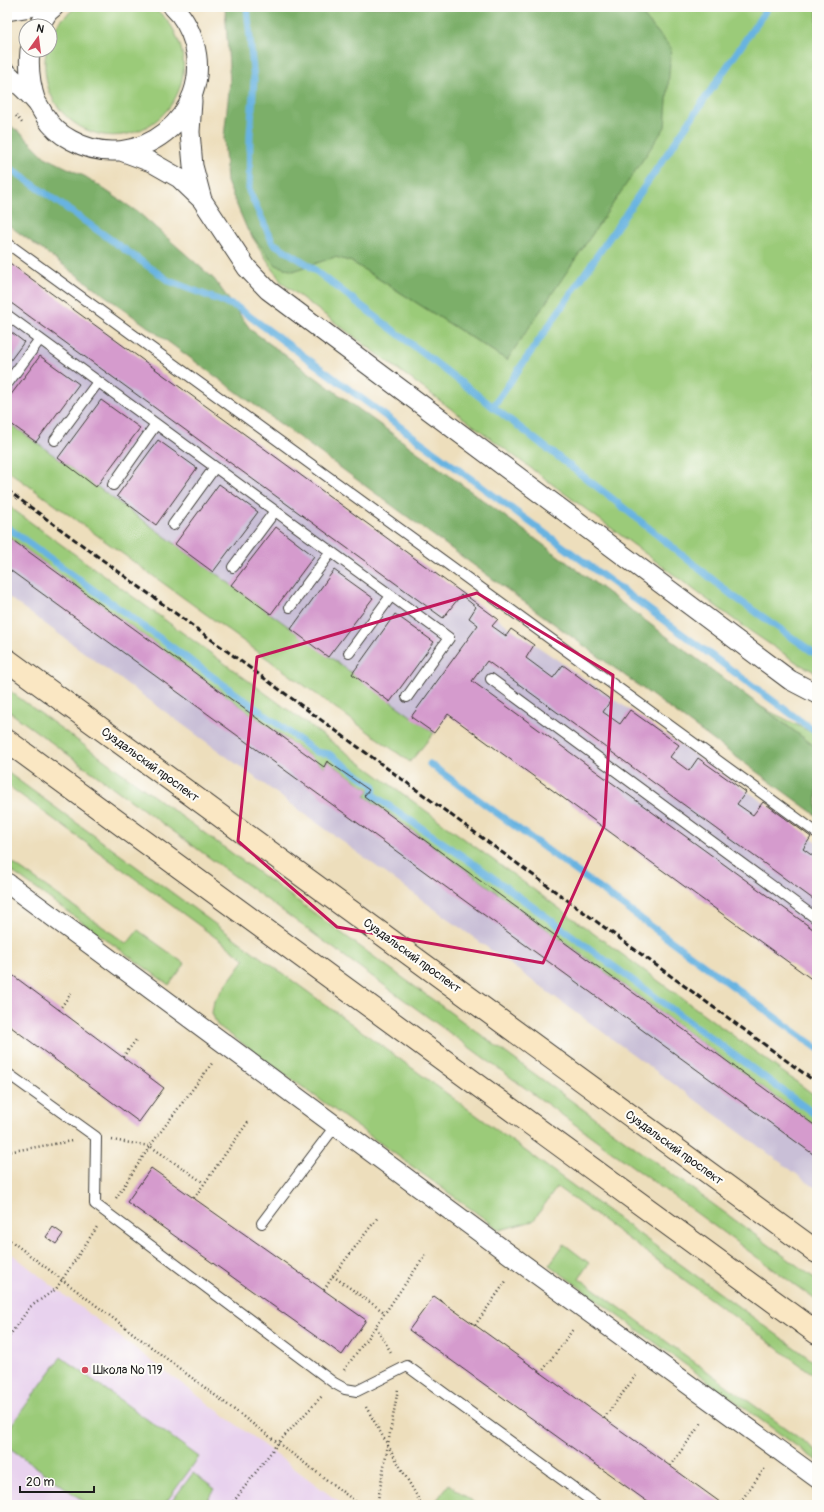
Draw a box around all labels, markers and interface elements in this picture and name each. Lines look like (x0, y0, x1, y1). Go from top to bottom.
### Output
north arrow (18, 18, 58, 58)
text: N (35, 22, 46, 36)
street label: Суздальский проспект (98, 724, 202, 806)
street label: Суздальский проспект (360, 915, 464, 997)
street label: Суздальский проспект (622, 1107, 726, 1189)
place label: Школа № 119 (93, 1363, 163, 1378)
marker: Школа № 119 (80, 1365, 90, 1375)
scale bar (20, 1468, 94, 1494)
text: 20 m (26, 1475, 55, 1490)

